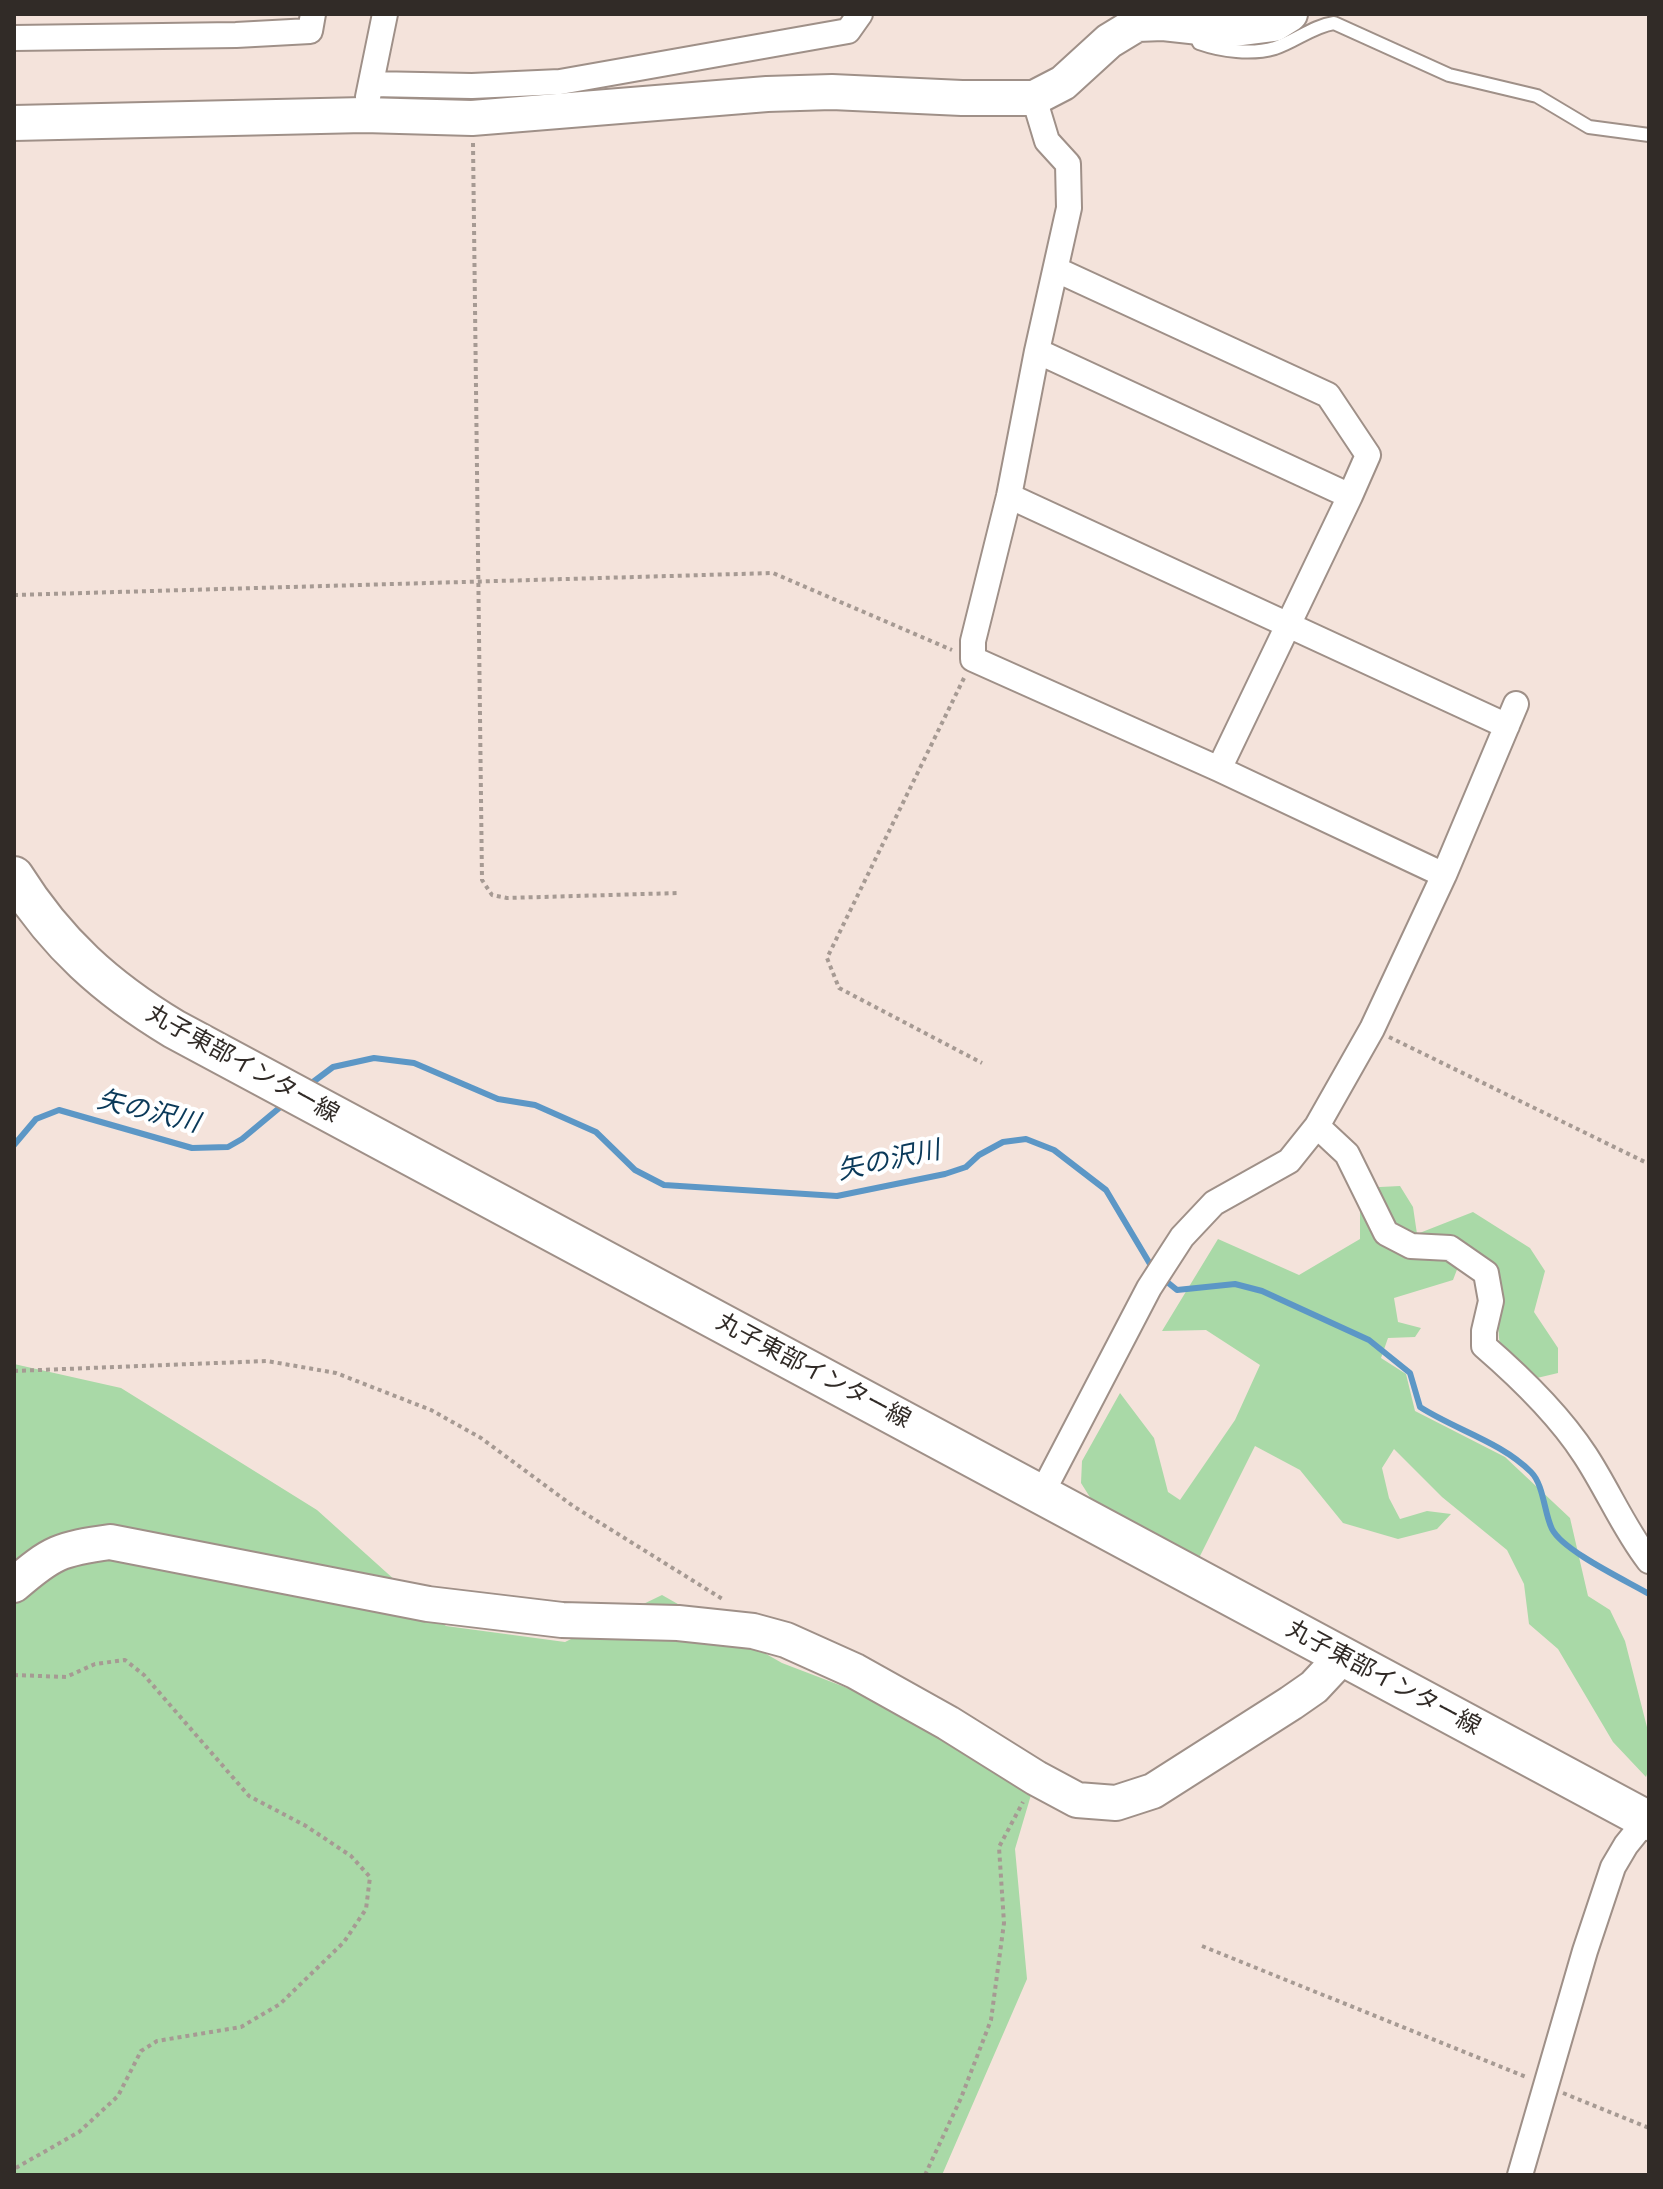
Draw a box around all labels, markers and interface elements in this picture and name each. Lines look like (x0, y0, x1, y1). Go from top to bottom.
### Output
street label: 丸子東部インター線 (141, 1000, 343, 1130)
water label: 矢の沢川 (94, 1085, 202, 1141)
water label: 矢の沢川 (835, 1136, 943, 1188)
street label: 丸子東部インター線 (711, 1309, 915, 1435)
street label: 丸子東部インター線 (1281, 1616, 1485, 1742)

